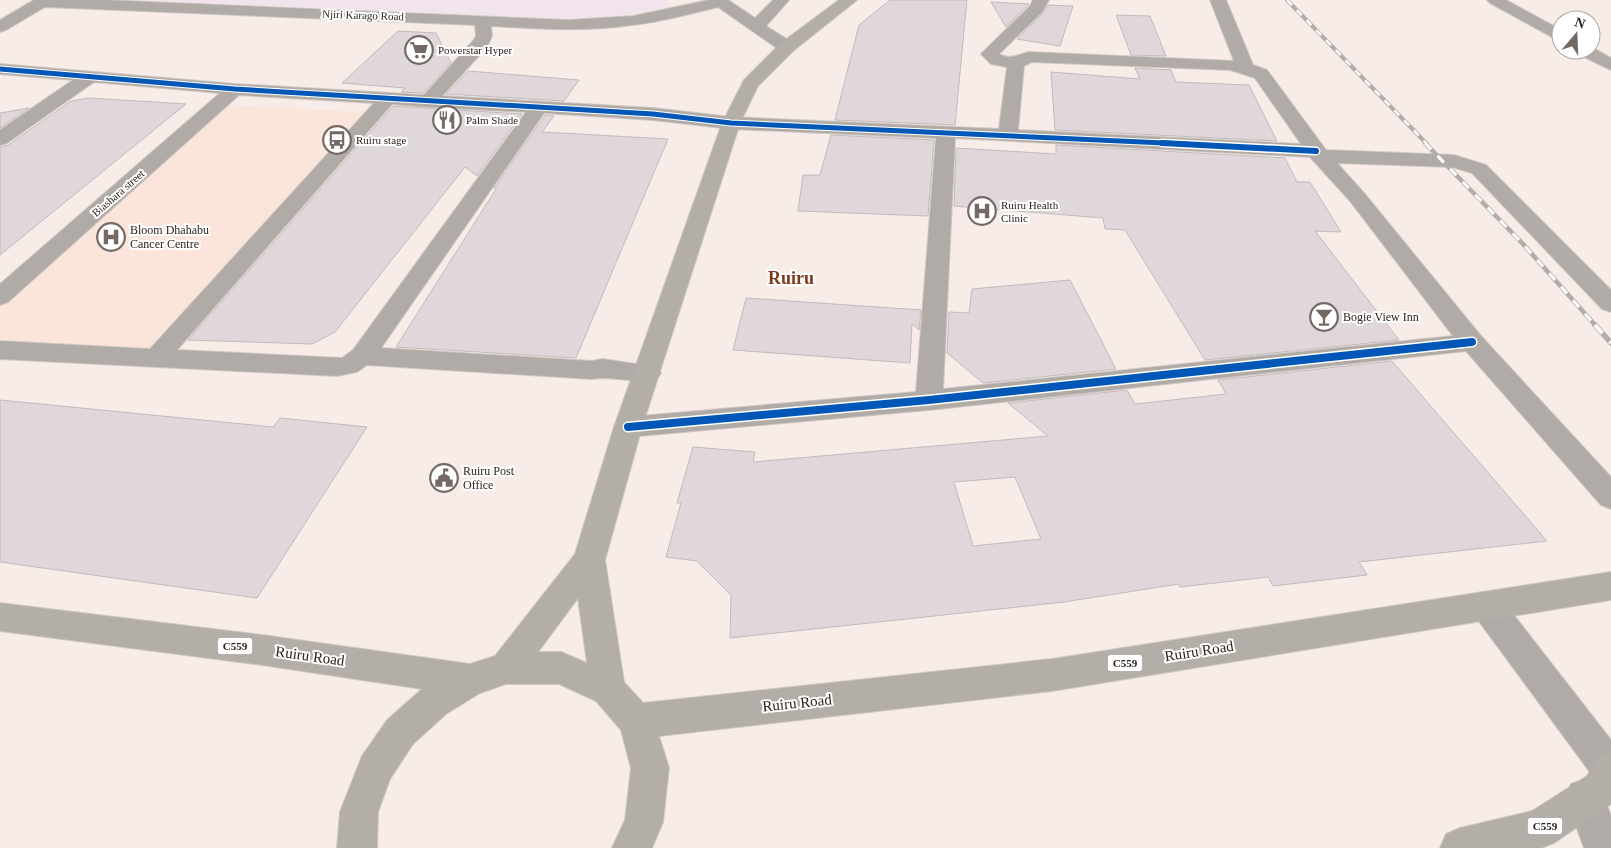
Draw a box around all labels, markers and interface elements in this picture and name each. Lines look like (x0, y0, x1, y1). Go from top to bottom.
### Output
street label: Njiri Karago Road (322, 8, 405, 22)
north arrow (1551, 10, 1601, 60)
text: N (1573, 14, 1587, 32)
supermarket icon: Powerstar Hyper (404, 35, 434, 65)
place label: Powerstar Hyper (438, 44, 513, 56)
restaurant icon: Palm Shade (432, 105, 462, 135)
place label: Palm Shade (466, 114, 518, 126)
bus stop icon: Ruiru stage (322, 125, 352, 155)
place label: Ruiru stage (356, 134, 407, 146)
street label: Biashara street (90, 167, 146, 219)
hospital icon: Ruiru Health Clinic (967, 196, 997, 226)
place label: Ruiru Health Clinic (1001, 199, 1059, 224)
hospital icon: Bloom Dhahabu Cancer Centre (96, 222, 126, 252)
place label: Bloom Dhahabu Cancer Centre (130, 223, 209, 251)
district label: Ruiru (768, 268, 814, 288)
bar icon: Bogie View Inn (1309, 302, 1339, 332)
place label: Bogie View Inn (1343, 310, 1419, 324)
public building icon: Ruiru Post Office (429, 463, 459, 493)
place label: Ruiru Post Office (463, 464, 515, 492)
road number: C559 (218, 637, 252, 654)
street label: Ruiru Road (1163, 638, 1235, 664)
street label: Ruiru Road (274, 643, 346, 669)
road number: C559 (1108, 654, 1142, 671)
street label: Ruiru Road (762, 691, 833, 715)
road number: C559 (1528, 818, 1562, 834)

